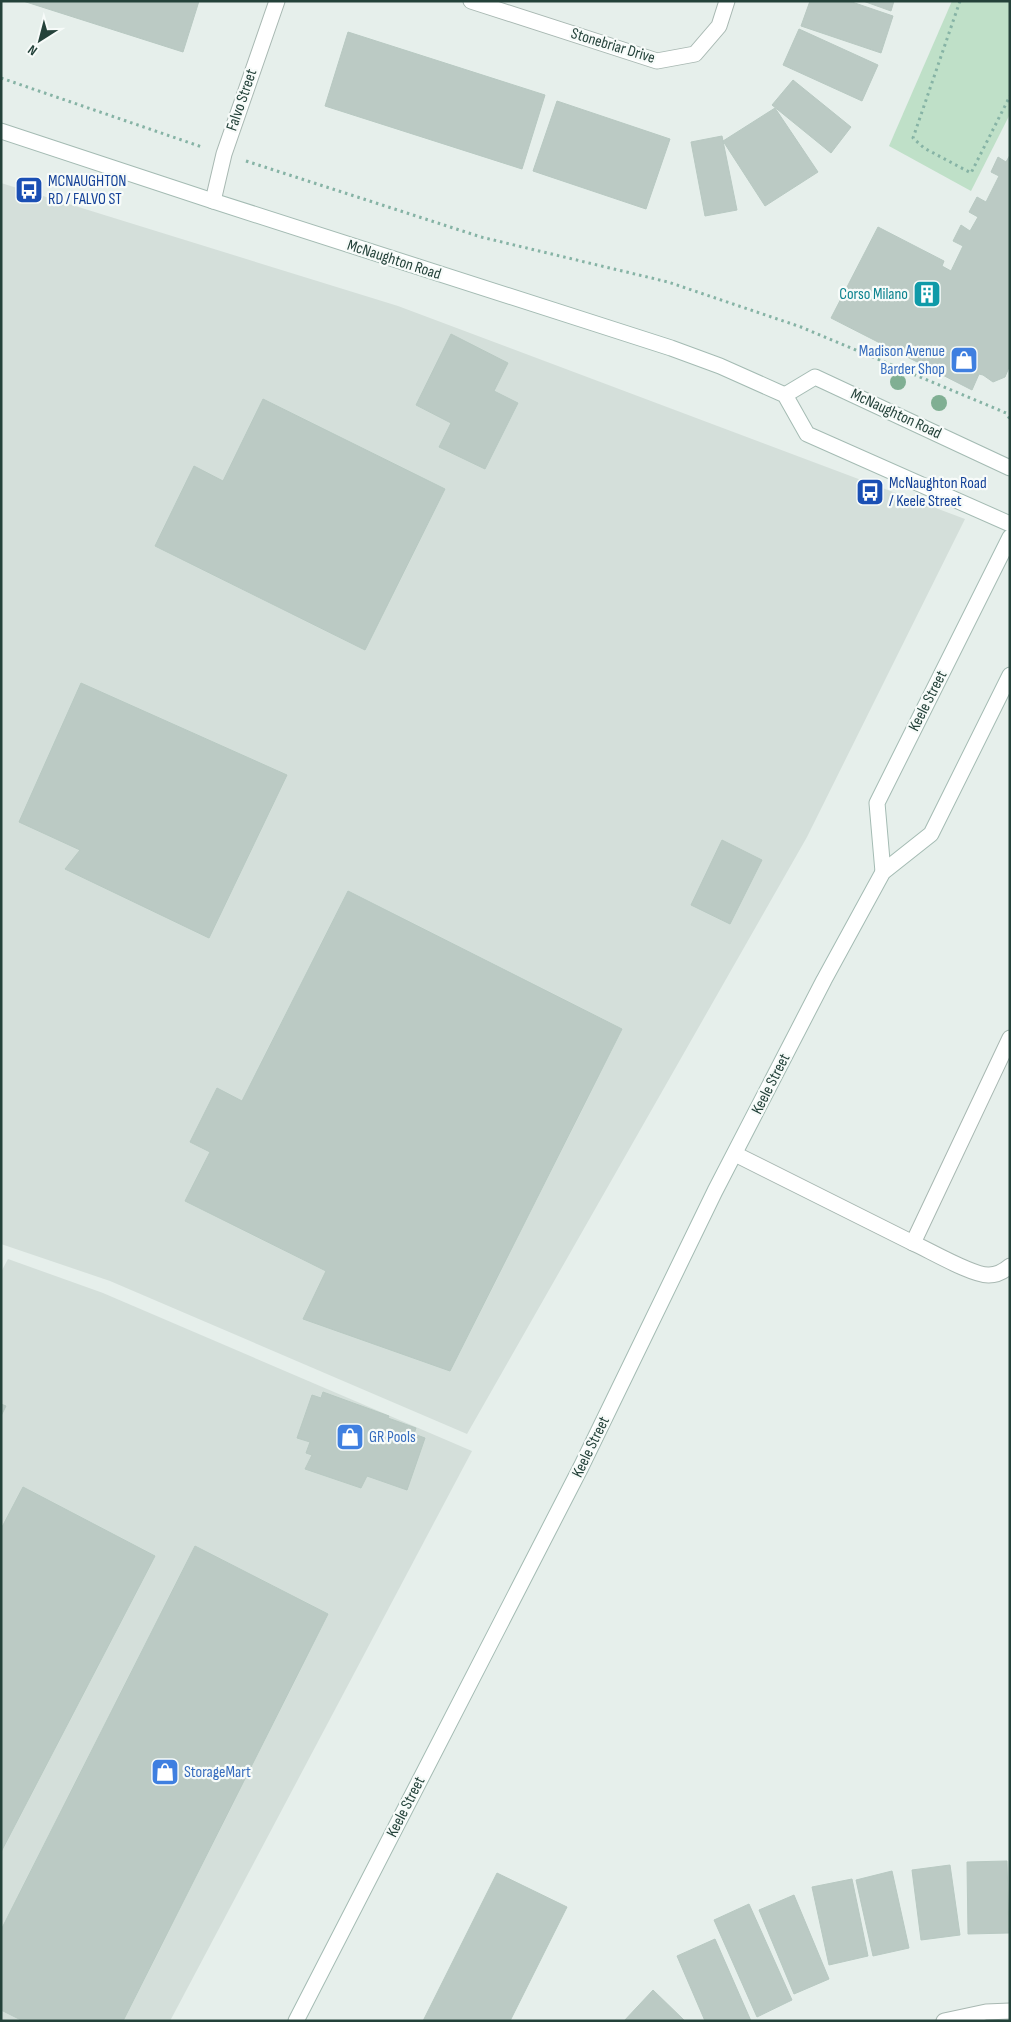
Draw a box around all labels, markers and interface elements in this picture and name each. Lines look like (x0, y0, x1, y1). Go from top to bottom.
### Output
north arrow (15, 15, 65, 65)
street label: Stonebriar Drive (569, 24, 657, 68)
text: N (25, 41, 41, 59)
street label: Falvo Street (223, 67, 261, 133)
place label: MCNAUGHTON RD / FALVO ST (48, 172, 127, 209)
bus stop icon: MCNAUGHTON RD / FALVO ST (14, 175, 44, 205)
street label: McNaughton Road (345, 236, 443, 284)
building icon: Corso Milano (912, 279, 942, 309)
place label: Corso Milano (839, 285, 908, 304)
place label: Madison Avenue Barder Shop (859, 342, 945, 379)
shop icon: Madison Avenue Barder Shop (949, 345, 979, 375)
street label: McNaughton Road (848, 385, 944, 443)
place label: McNaughton Road / Keele Street (889, 474, 987, 511)
bus stop icon: McNaughton Road / Keele Street (855, 477, 885, 507)
street label: Keele Street (905, 667, 951, 735)
street label: Keele Street (748, 1050, 794, 1118)
street label: Keele Street (568, 1413, 614, 1481)
shop icon: GR Pools (335, 1422, 365, 1452)
place label: GR Pools (369, 1428, 416, 1447)
shop icon: StorageMart (150, 1757, 180, 1787)
place label: StorageMart (184, 1763, 251, 1782)
street label: Keele Street (383, 1773, 429, 1841)

